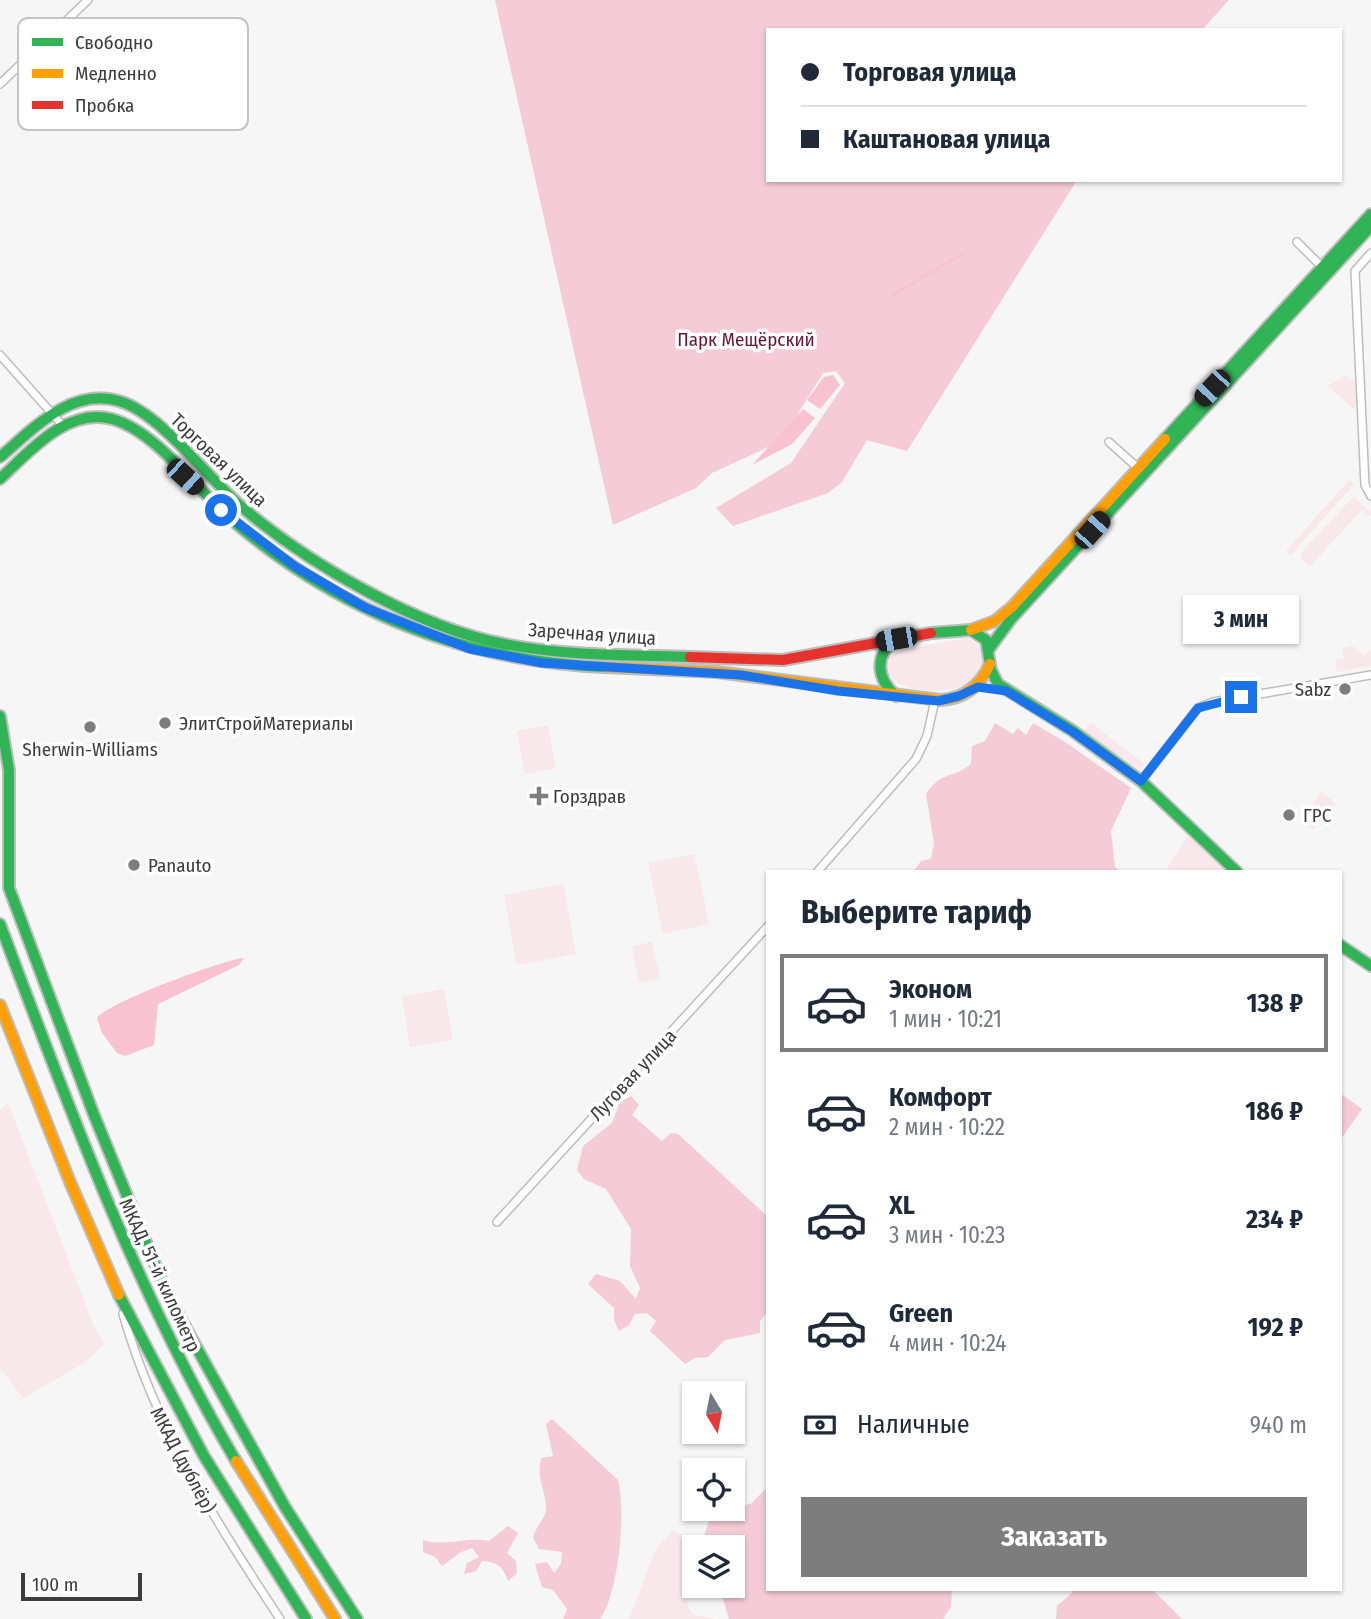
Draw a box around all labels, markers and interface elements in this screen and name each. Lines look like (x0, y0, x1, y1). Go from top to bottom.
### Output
legend (18, 18, 248, 130)
text: Свободно (75, 31, 153, 54)
text: Торговая улица (843, 57, 1016, 88)
text: Медленно (75, 62, 157, 85)
text: Пробка (75, 94, 134, 117)
text: Каштановая улица (843, 124, 1050, 155)
park label: Парк Мещёрский (677, 328, 815, 351)
car (1190, 365, 1235, 411)
street label: Торговая улица (166, 408, 272, 512)
car (163, 455, 208, 499)
route start (205, 494, 237, 526)
car (1071, 507, 1114, 553)
callout: 3 мин (1183, 596, 1299, 644)
text: 3 мин (1214, 605, 1268, 633)
street label: Заречная улица (527, 618, 657, 650)
car (874, 625, 919, 653)
place label: Sabz (1295, 678, 1331, 701)
route end (1225, 681, 1257, 713)
marker: Sabz (1337, 681, 1353, 697)
place label: ЭлитСтройМатериалы (179, 712, 353, 735)
marker: ЭлитСтройМатериалы (157, 715, 173, 731)
marker: Sherwin-Williams (82, 719, 98, 735)
place label: Sherwin-Williams (22, 738, 158, 761)
place label: Горздрав (553, 785, 626, 808)
marker: Горздрав (531, 788, 547, 804)
place label: ГРС (1303, 804, 1332, 827)
marker: ГРС (1281, 807, 1297, 823)
place label: Panauto (148, 854, 211, 877)
marker: Panauto (126, 857, 142, 873)
text: Выберите тариф (801, 893, 1032, 931)
icon: car (805, 972, 868, 1035)
text: Эконом (889, 974, 972, 1005)
text: 138 ₽ (1247, 988, 1303, 1019)
text: 1 мин · 10:21 (889, 1005, 1002, 1033)
street label: Луговая улица (585, 1024, 681, 1126)
icon: car (805, 1080, 868, 1143)
text: Комфорт (889, 1082, 992, 1113)
text: 186 ₽ (1245, 1096, 1303, 1127)
text: 2 мин · 10:22 (889, 1113, 1005, 1141)
icon: car (805, 1188, 868, 1251)
text: XL (889, 1190, 915, 1221)
street label: МКАД, 51-й километр (114, 1195, 206, 1355)
text: 234 ₽ (1246, 1204, 1303, 1235)
text: 3 мин · 10:23 (889, 1221, 1005, 1249)
icon: car (805, 1296, 868, 1359)
text: Green (889, 1298, 953, 1329)
text: 192 ₽ (1247, 1312, 1303, 1343)
text: 4 мин · 10:24 (889, 1329, 1006, 1357)
north arrow (682, 1381, 746, 1444)
map controls (682, 1381, 745, 1598)
street label: МКАД (дублёр) (145, 1403, 221, 1517)
icon: cash (801, 1406, 839, 1444)
text: Наличные (857, 1409, 970, 1440)
text: 940 m (1250, 1411, 1307, 1439)
button: locate (682, 1458, 745, 1521)
button: Заказать (801, 1497, 1307, 1577)
button: layers (682, 1535, 745, 1598)
scale bar (21, 1570, 142, 1602)
text: 100 m (32, 1573, 78, 1596)

